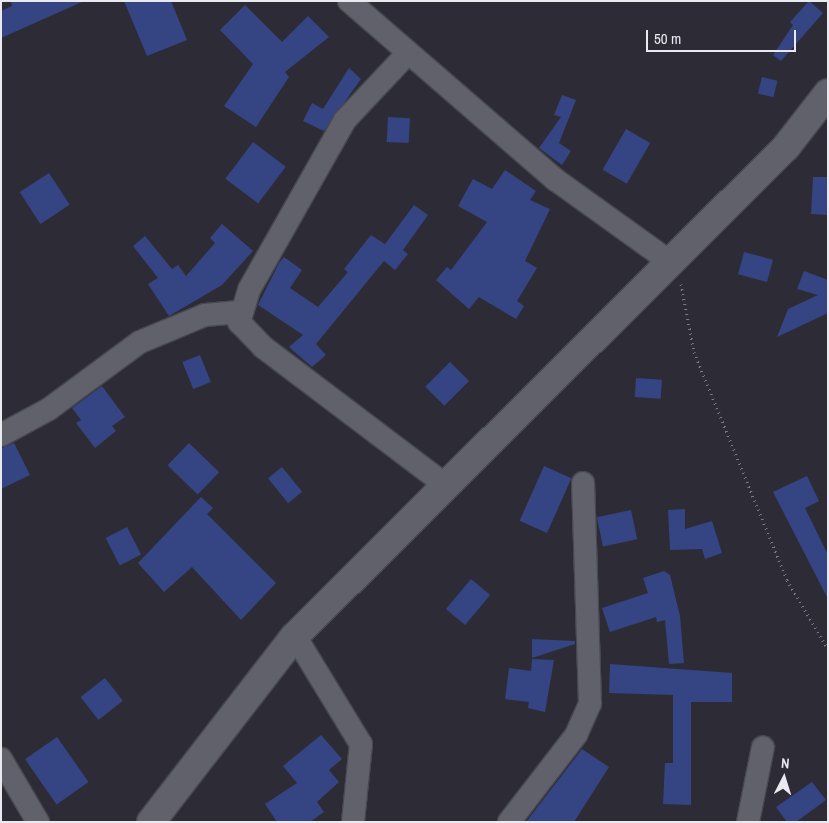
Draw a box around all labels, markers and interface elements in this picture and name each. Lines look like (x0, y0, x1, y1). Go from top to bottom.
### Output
scale bar (649, 20, 799, 52)
text: 50 m (654, 28, 681, 49)
north arrow (759, 753, 809, 803)
text: N (780, 754, 790, 772)

